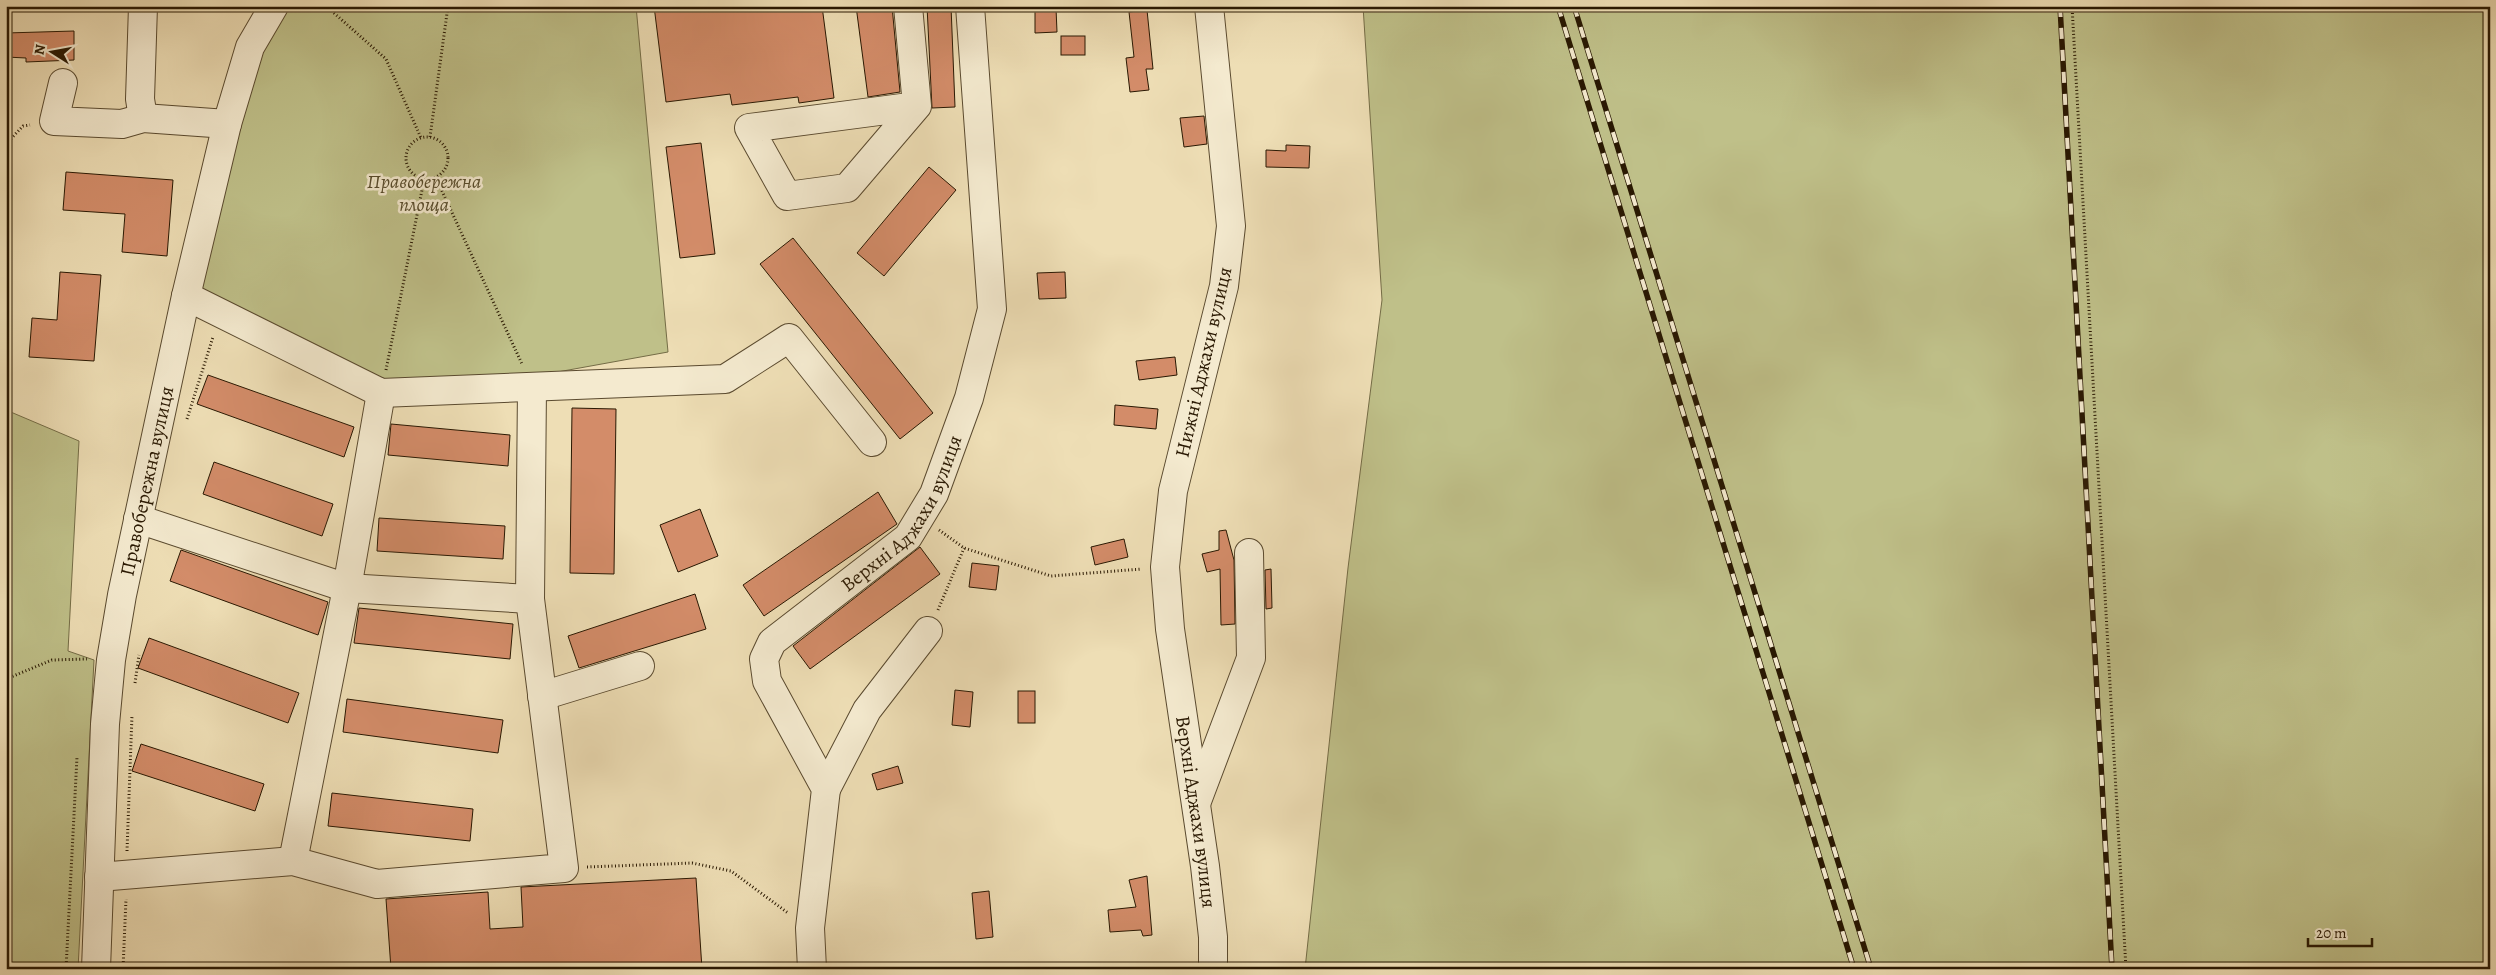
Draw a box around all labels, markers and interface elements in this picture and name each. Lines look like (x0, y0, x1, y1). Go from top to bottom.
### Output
north arrow (28, 28, 78, 78)
text: N (29, 43, 50, 56)
park label: Правобережна площа (367, 168, 481, 218)
street label: Нижні Аджахи вулиця (1168, 264, 1239, 460)
street label: Правобережна вулиця (113, 384, 180, 578)
street label: Верхні Аджахи вулиця (835, 431, 968, 598)
street label: Верхні Аджахи вулиця (1169, 714, 1223, 909)
scale bar (2308, 915, 2372, 947)
text: 20 m (2316, 923, 2347, 943)

